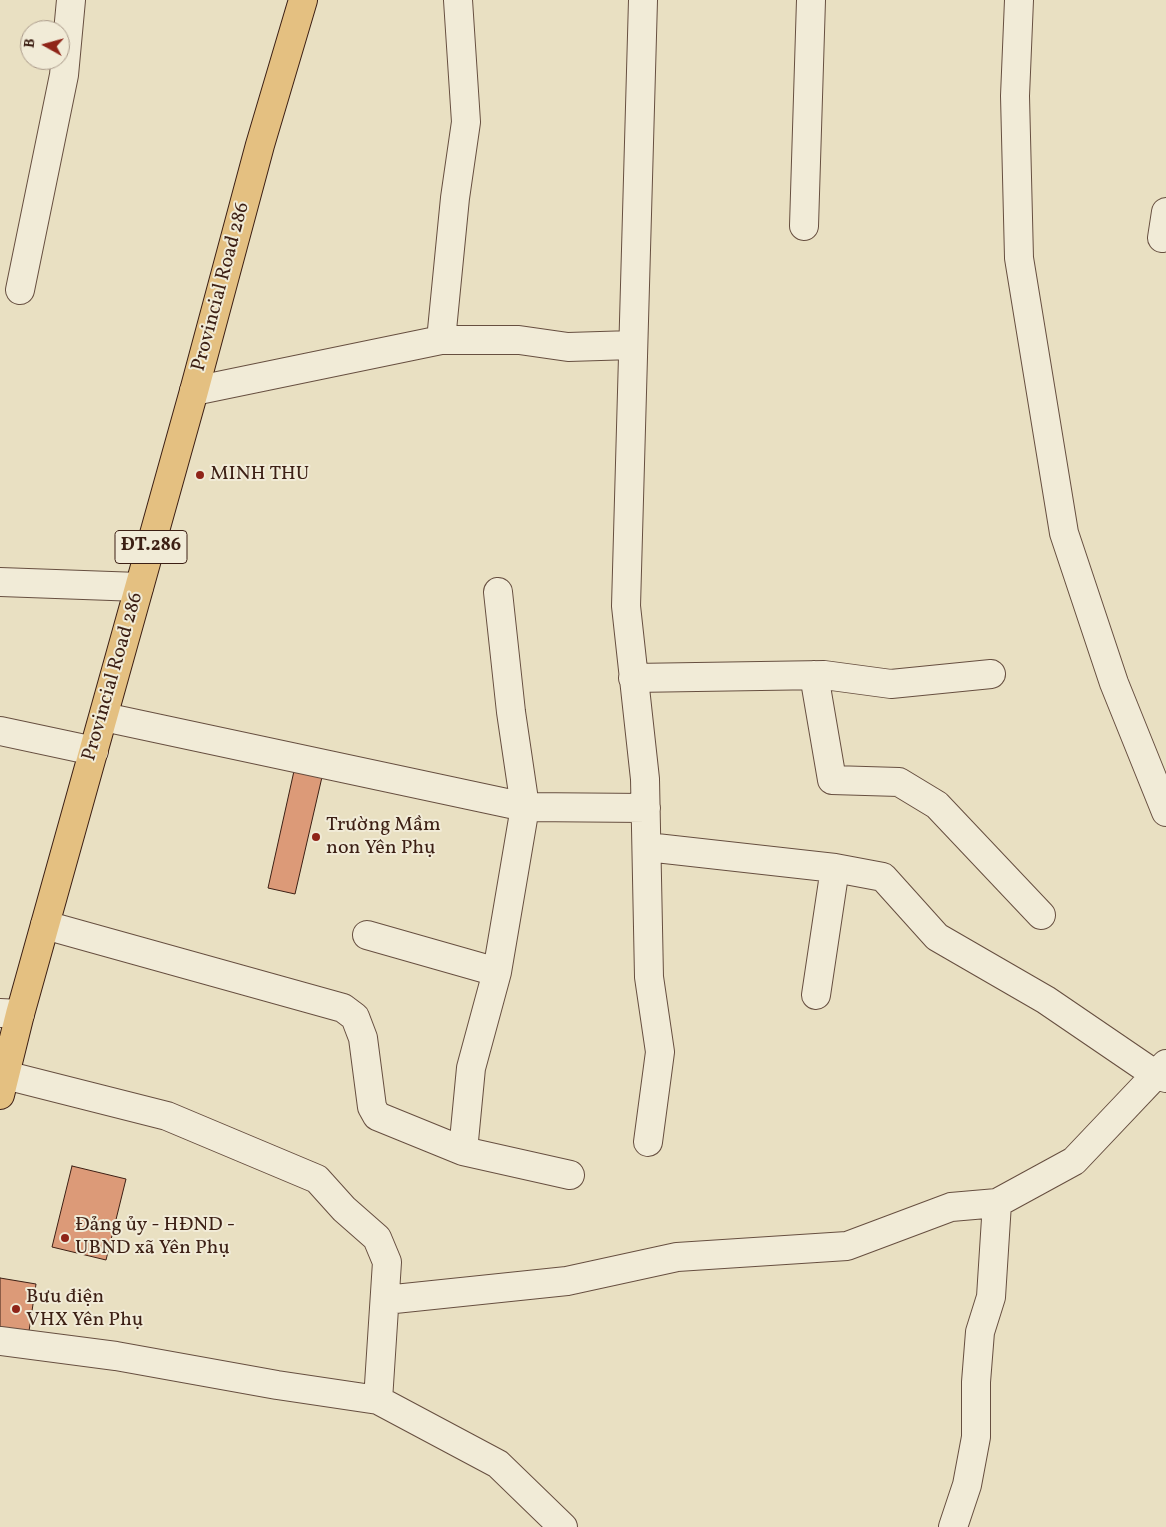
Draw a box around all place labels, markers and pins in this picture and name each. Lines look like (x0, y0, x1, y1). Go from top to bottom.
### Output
place label: MINH THU (210, 463, 309, 487)
marker: MINH THU (194, 469, 206, 481)
place label: Trường Mầm non Yên Phụ (326, 814, 441, 861)
marker: Trường Mầm non Yên Phụ (310, 831, 322, 843)
place label: Đảng ủy - HĐND - UBND xã Yên Phụ (75, 1214, 235, 1261)
marker: Đảng ủy - HĐND - UBND xã Yên Phụ (59, 1232, 71, 1244)
place label: Bưu điện VHX Yên Phụ (26, 1286, 143, 1333)
marker: Bưu điện VHX Yên Phụ (10, 1303, 22, 1315)

